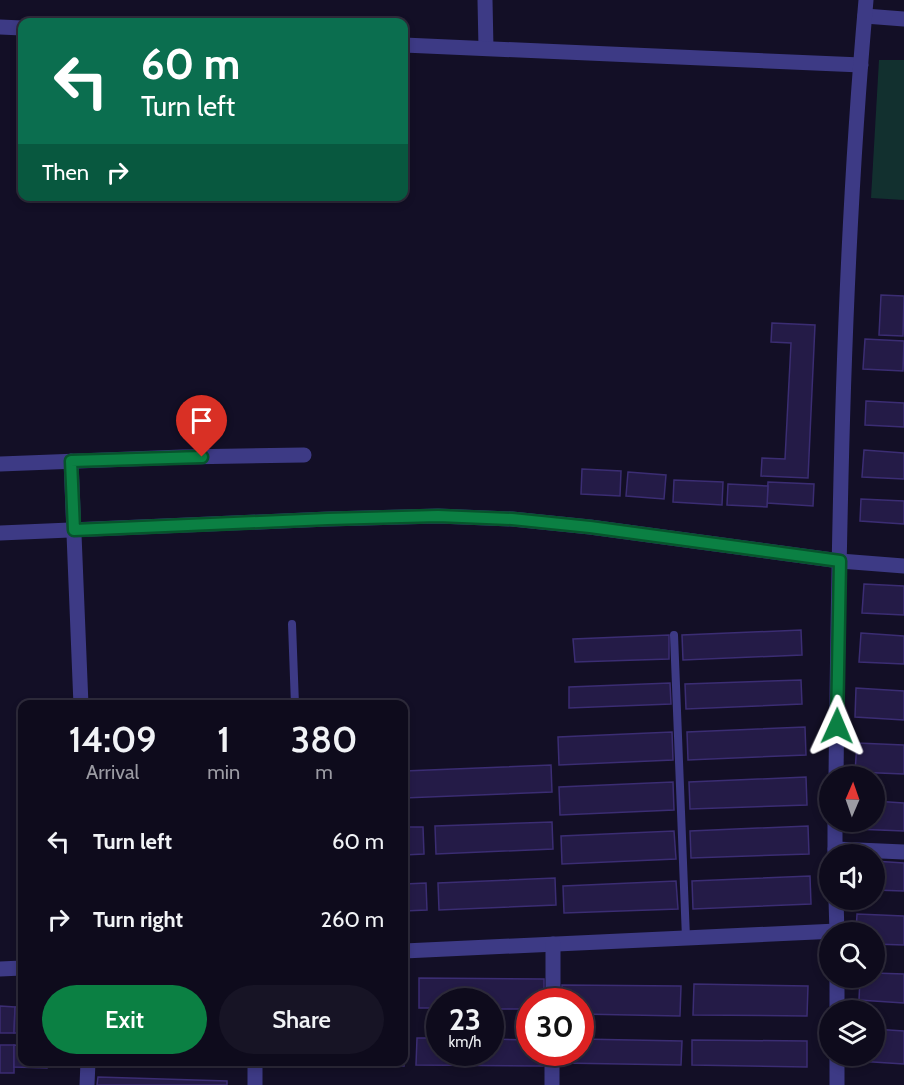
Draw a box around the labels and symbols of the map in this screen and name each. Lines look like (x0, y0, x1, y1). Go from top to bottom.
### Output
pin (176, 395, 227, 457)
position arrow (805, 694, 869, 758)
north arrow (819, 766, 885, 832)
speed limit sign: 30 (516, 988, 594, 1066)

